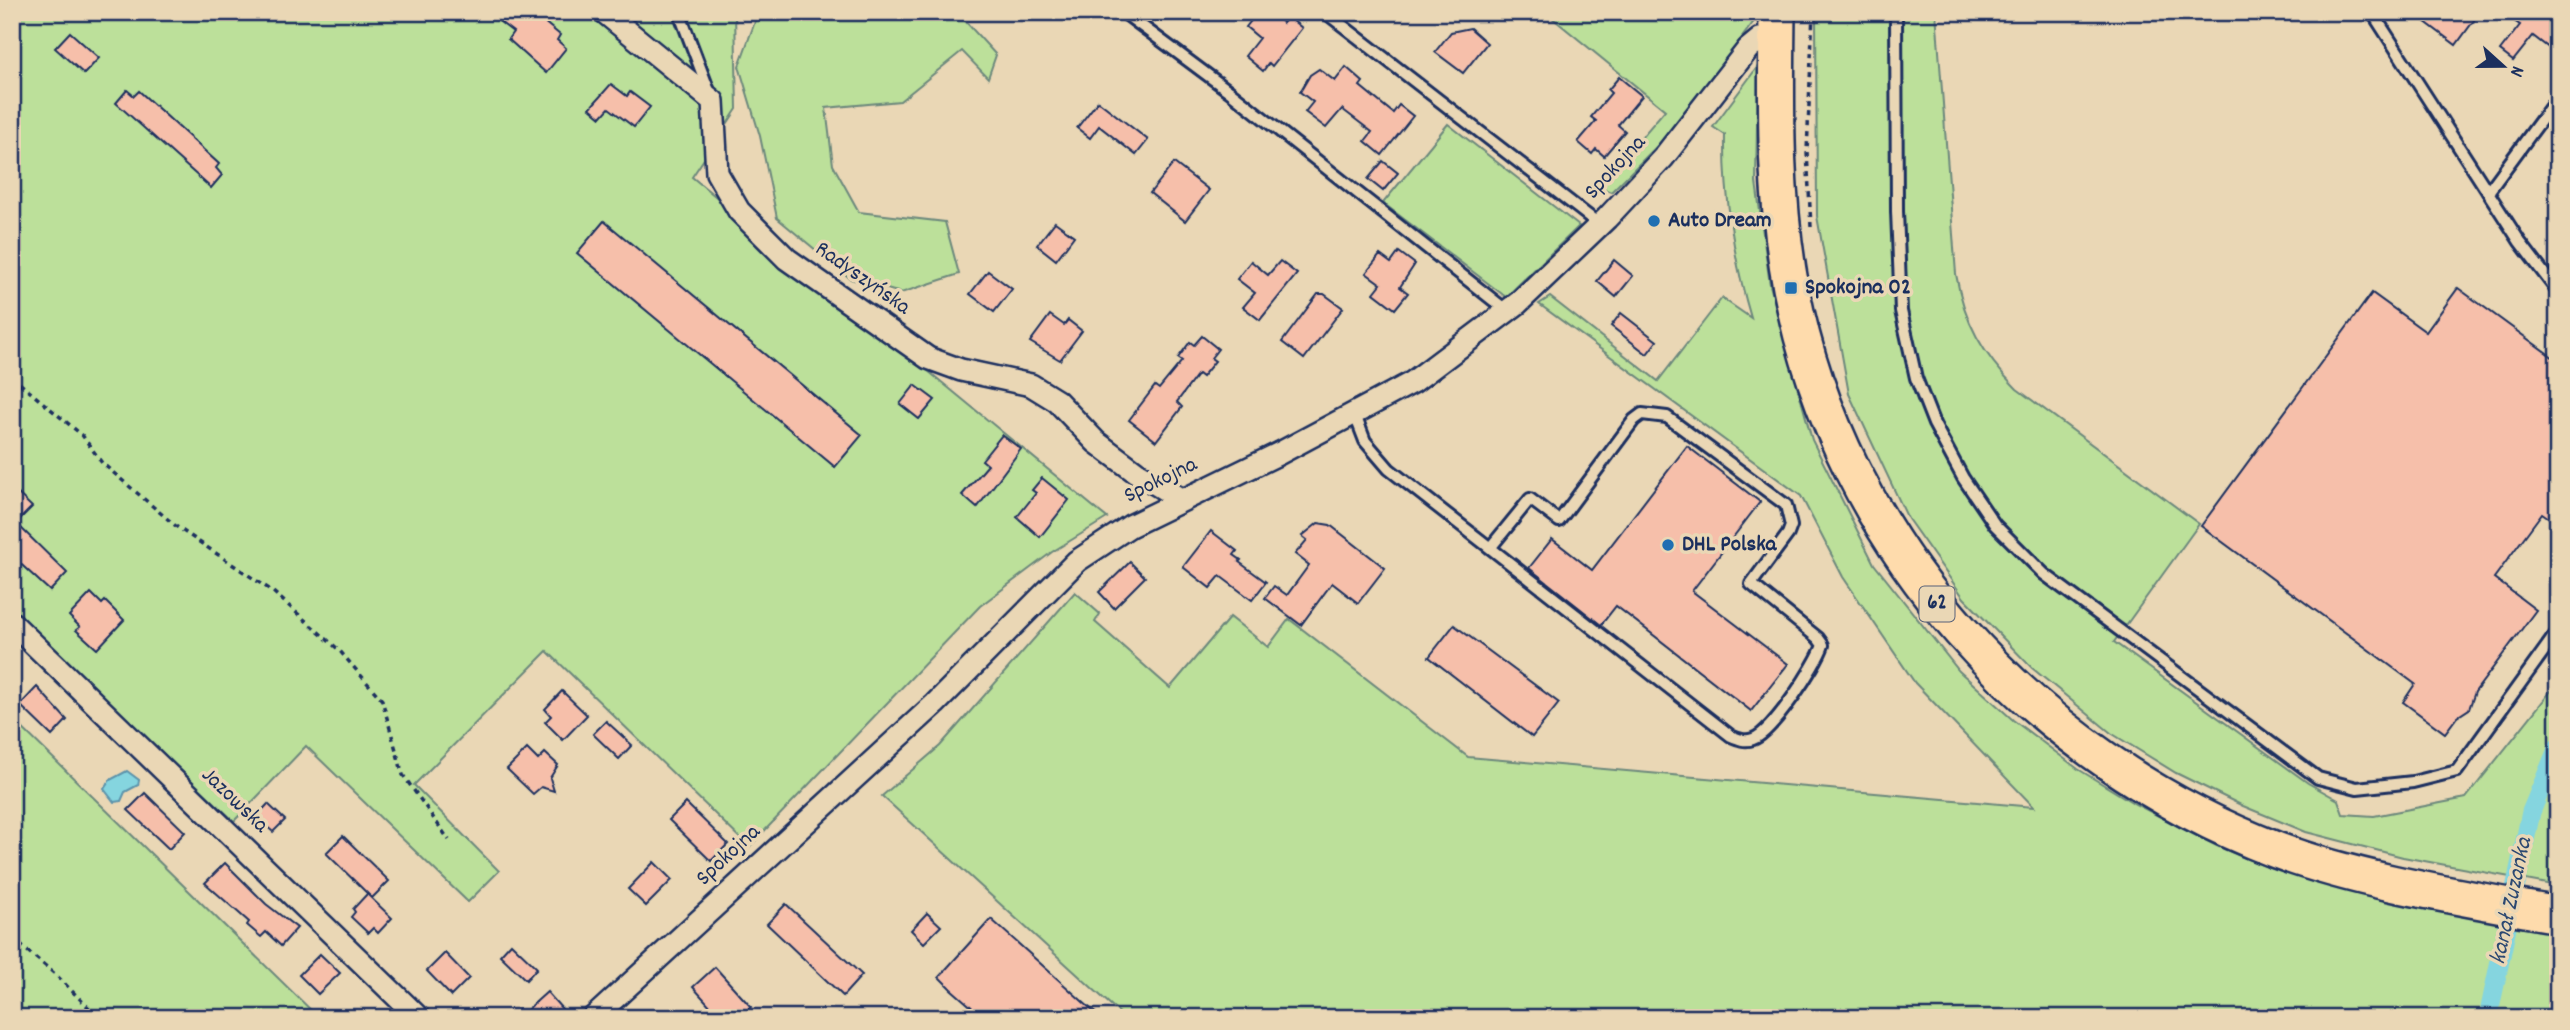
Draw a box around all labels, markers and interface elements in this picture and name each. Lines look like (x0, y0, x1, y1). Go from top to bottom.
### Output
north arrow (2468, 32, 2538, 102)
text: N (2501, 62, 2530, 80)
street label: Spokojna (1577, 127, 1656, 208)
place label: Auto Dream (1668, 205, 1772, 238)
marker: Auto Dream (1646, 213, 1662, 229)
street label: Radyszyńska (807, 234, 918, 325)
place label: Spokojna 02 (1805, 272, 1911, 305)
marker: Spokojna 02 (1783, 280, 1799, 296)
street label: Spokojna (1119, 449, 1204, 513)
place label: DHL Polska (1682, 529, 1778, 562)
marker: DHL Polska (1660, 537, 1676, 553)
road number: 62 (1920, 586, 1954, 622)
street label: Jazowska (193, 760, 276, 842)
street label: Spokojna (689, 816, 770, 895)
water label: kanał Zuzanka (2482, 833, 2542, 967)

